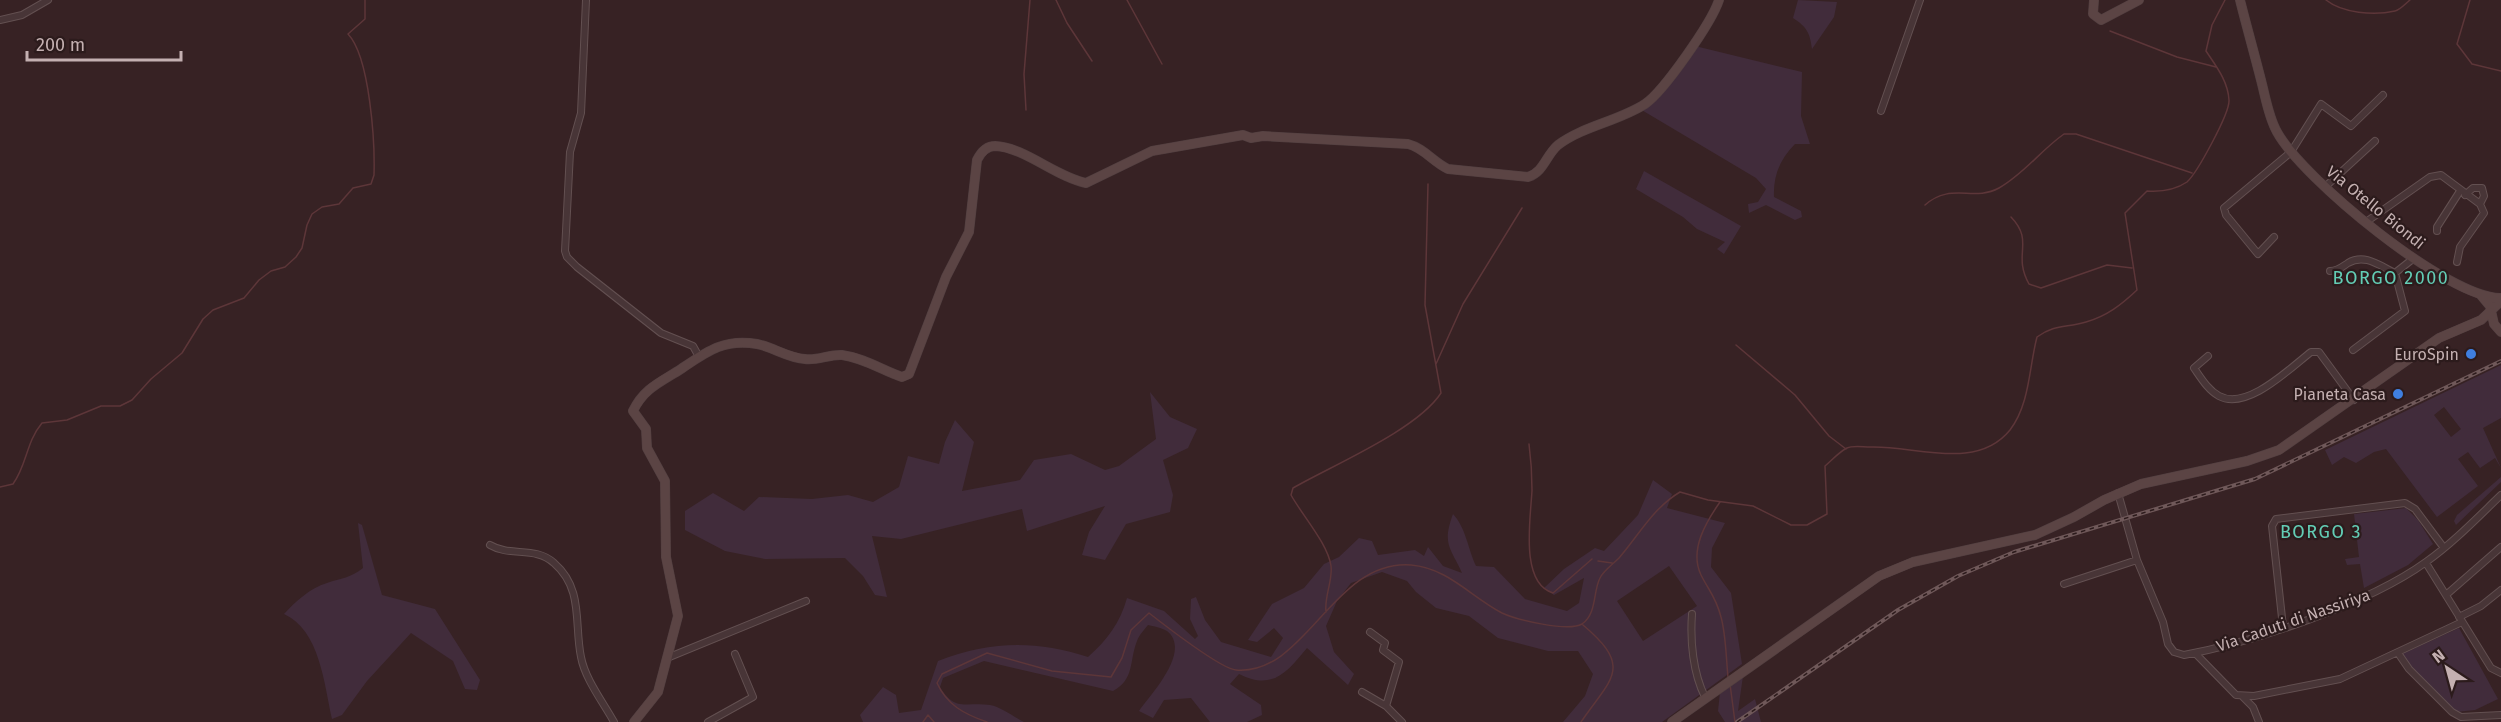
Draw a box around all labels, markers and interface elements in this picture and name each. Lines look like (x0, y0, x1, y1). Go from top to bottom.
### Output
scale bar (27, 24, 182, 62)
text: 200 m (36, 34, 85, 56)
street label: Via Otello Biondi (2322, 162, 2429, 253)
district label: BORGO 2000 (2333, 267, 2449, 289)
place label: EuroSpin (2394, 345, 2459, 364)
marker: EuroSpin (2464, 347, 2478, 361)
place label: Pianeta Casa (2293, 385, 2386, 404)
marker: Pianeta Casa (2391, 387, 2405, 401)
district label: BORGO 3 (2280, 521, 2362, 543)
street label: Via Caduti di Nassiriya (2214, 585, 2373, 656)
north arrow (2417, 638, 2477, 698)
text: N (2429, 645, 2448, 667)

